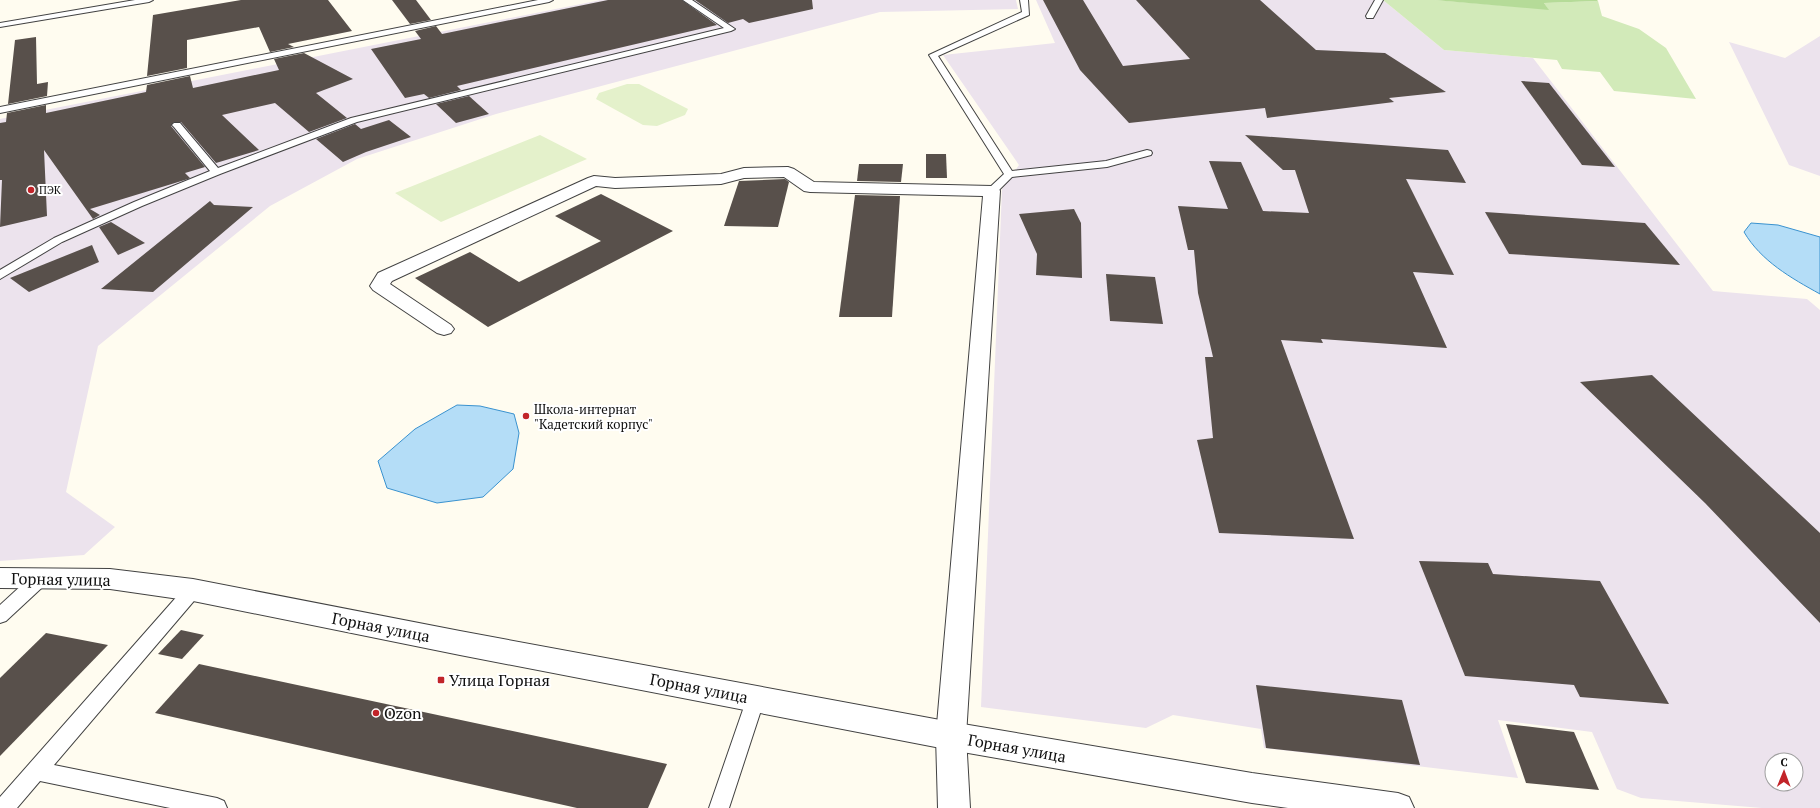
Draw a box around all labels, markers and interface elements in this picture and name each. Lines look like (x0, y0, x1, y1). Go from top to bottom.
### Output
place label: ПЭК (39, 183, 62, 197)
marker: ПЭК (26, 185, 36, 195)
place label: Школа-интернат "Кадетский корпус" (534, 400, 653, 433)
marker: Школа-интернат "Кадетский корпус" (521, 411, 531, 421)
street label: Горная улица (11, 567, 111, 591)
street label: Горная улица (330, 607, 432, 647)
street label: Горная улица (648, 668, 750, 708)
place label: Улица Горная (449, 669, 550, 691)
marker: Улица Горная (436, 675, 446, 685)
place label: Ozon (384, 702, 422, 724)
marker: Ozon (371, 708, 381, 718)
street label: Горная улица (966, 729, 1068, 767)
north arrow (1764, 752, 1804, 792)
text: С (1780, 755, 1788, 769)

